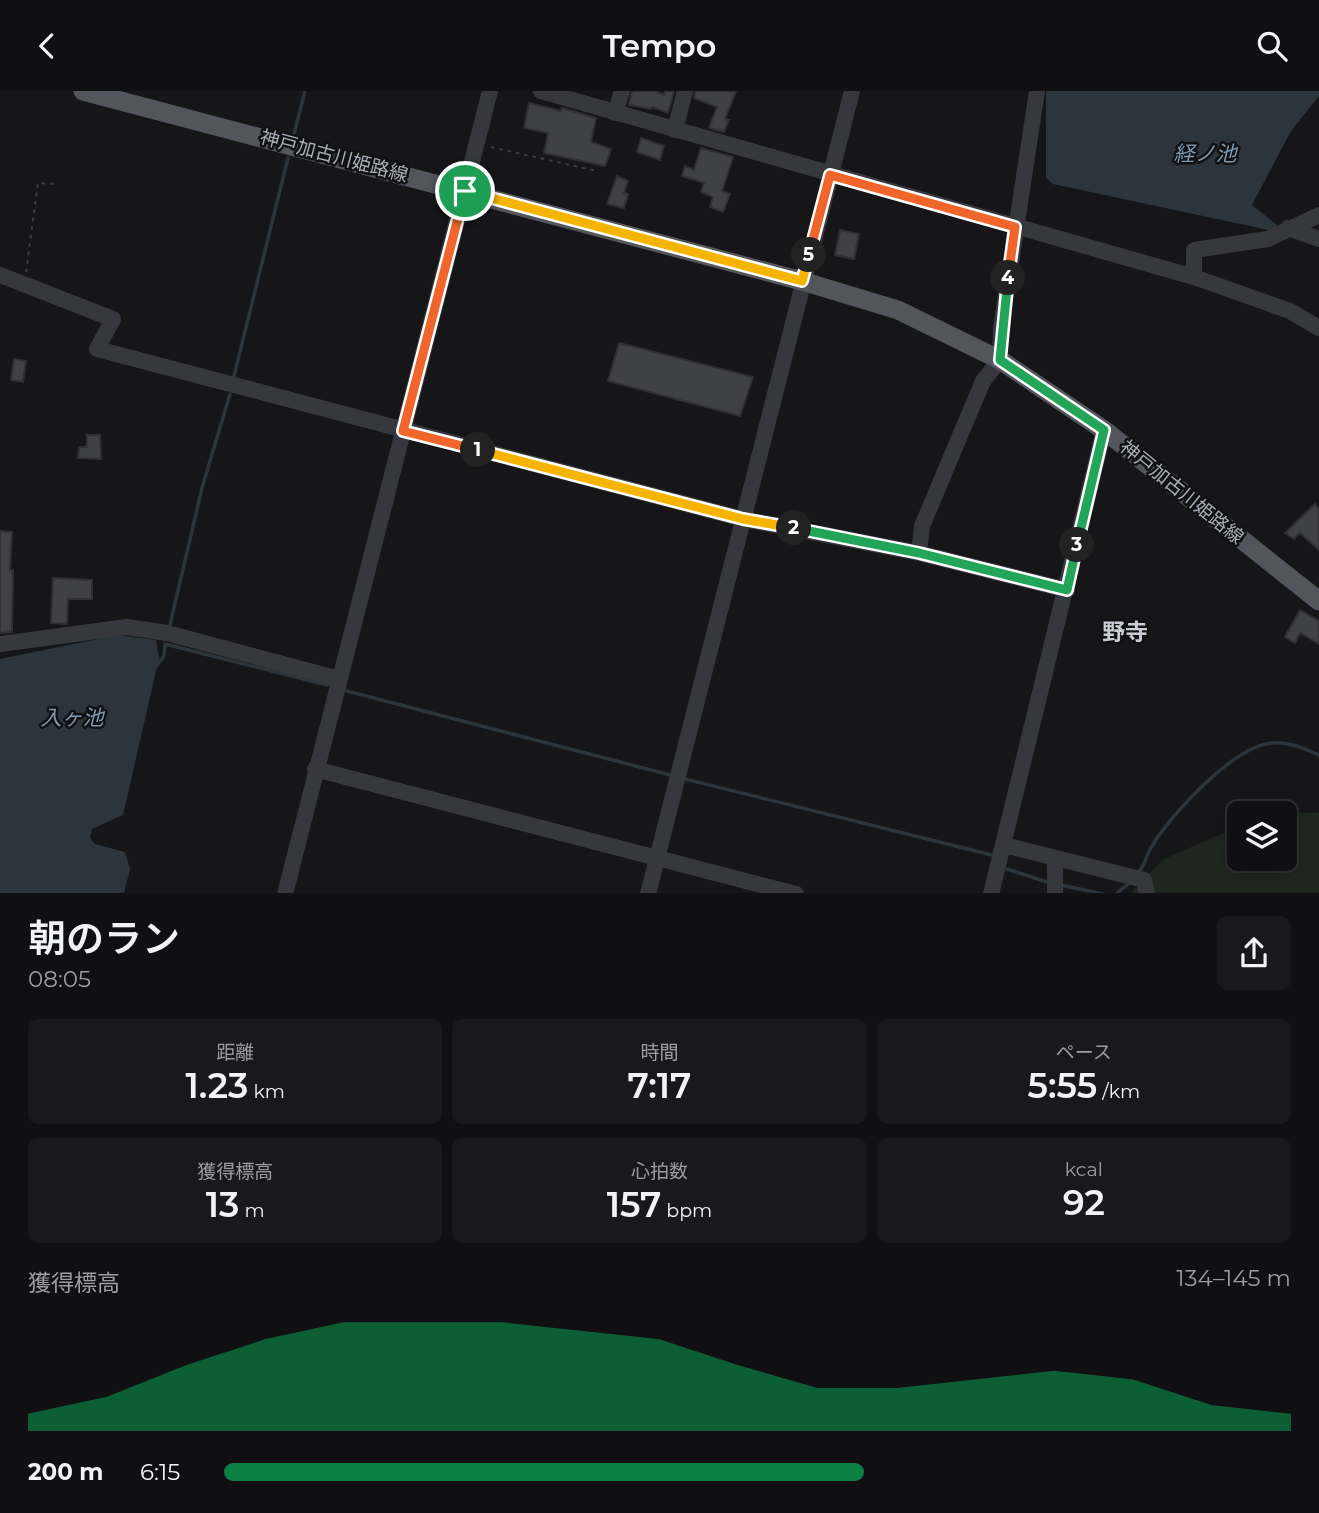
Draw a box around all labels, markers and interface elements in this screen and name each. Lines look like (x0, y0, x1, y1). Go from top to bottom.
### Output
text: Tempo (603, 26, 716, 65)
icon: back (28, 27, 66, 65)
icon: search (1253, 27, 1291, 65)
street label: 神戸加古川姫路線 (258, 125, 410, 187)
water label: 経ノ池 (1174, 141, 1238, 166)
pin (435, 161, 495, 221)
icon: arrive (446, 172, 484, 210)
pin: 5 (792, 237, 826, 273)
text: 5 (803, 243, 814, 266)
pin: 4 (990, 261, 1026, 295)
text: 4 (1001, 266, 1014, 289)
pin: 1 (461, 433, 496, 467)
street label: 神戸加古川姫路線 (1116, 435, 1248, 549)
text: 1 (474, 438, 481, 461)
pin: 2 (776, 511, 812, 545)
text: 2 (788, 516, 799, 539)
pin: 3 (1060, 527, 1094, 563)
text: 3 (1071, 533, 1082, 556)
district label: 野寺 (1102, 618, 1148, 646)
water label: 入ヶ池 (41, 705, 105, 730)
map controls (1227, 801, 1297, 871)
button: layers (1227, 801, 1297, 871)
text: 朝のラン (28, 915, 180, 962)
button: share (1217, 916, 1291, 990)
text: 08:05 (28, 965, 91, 993)
text: 距離 (216, 1041, 254, 1064)
text: 時間 (640, 1041, 679, 1064)
text: ペース (1056, 1041, 1112, 1064)
text: 1.23 (186, 1064, 248, 1107)
text: 7:17 (628, 1064, 691, 1107)
text: 5:55 (1028, 1064, 1097, 1107)
text: km (248, 1080, 285, 1103)
text: /km (1097, 1080, 1140, 1103)
text: kcal (1065, 1158, 1103, 1181)
text: 獲得標高 (197, 1160, 273, 1183)
text: 心拍数 (631, 1160, 688, 1183)
text: 92 (1063, 1181, 1105, 1224)
text: 13 (206, 1183, 239, 1226)
text: 157 (607, 1183, 661, 1226)
text: m (239, 1199, 265, 1222)
text: bpm (661, 1199, 712, 1222)
text: 134–145 m (1176, 1264, 1291, 1292)
text: 獲得標高 (28, 1269, 120, 1297)
text: 200 m (28, 1458, 103, 1486)
text: 6:15 (140, 1458, 180, 1486)

